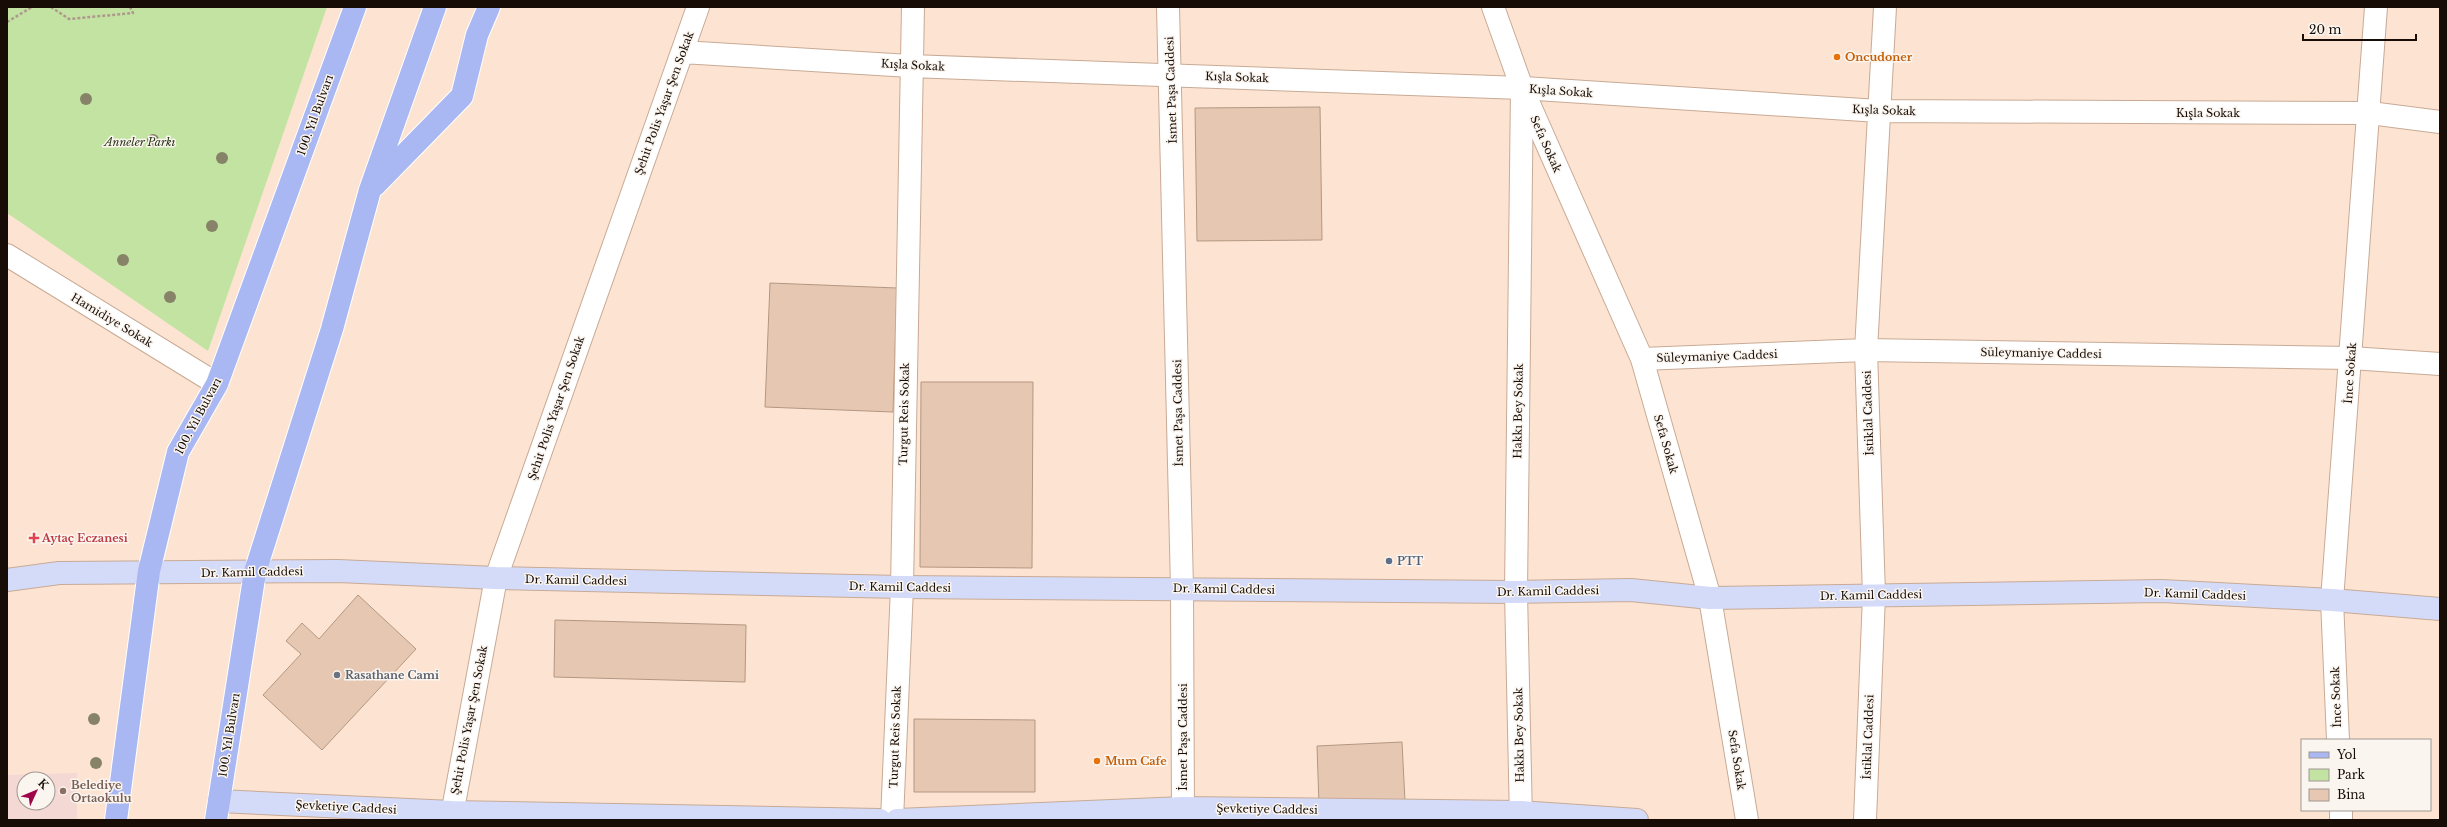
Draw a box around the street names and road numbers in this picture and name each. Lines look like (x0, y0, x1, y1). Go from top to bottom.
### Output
street label: Şehit Polis Yaşar Şen Sokak (631, 29, 697, 177)
street label: İsmet Paşa Caddesi (1162, 36, 1180, 144)
street label: Kışla Sokak (881, 56, 946, 74)
street label: Kışla Sokak (1205, 69, 1269, 85)
street label: 100. Yıl Bulvarı (294, 73, 336, 157)
street label: Kışla Sokak (1529, 82, 1594, 100)
street label: Kışla Sokak (1852, 102, 1916, 118)
street label: Kışla Sokak (2176, 106, 2240, 120)
street label: Sefa Sokak (1527, 113, 1565, 175)
street label: Hamidiye Sokak (68, 290, 156, 350)
street label: Şehit Polis Yaşar Şen Sokak (525, 334, 587, 482)
street label: İnce Sokak (2341, 342, 2359, 404)
street label: Süleymaniye Caddesi (1980, 345, 2102, 361)
street label: Süleymaniye Caddesi (1656, 347, 1778, 365)
street label: İsmet Paşa Caddesi (1170, 359, 1186, 467)
street label: Turgut Reis Sokak (896, 362, 912, 466)
street label: Hakkı Bey Sokak (1510, 363, 1526, 459)
street label: İstiklal Caddesi (1860, 370, 1876, 456)
street label: 100. Yıl Bulvarı (172, 375, 224, 457)
street label: Sefa Sokak (1651, 413, 1681, 475)
street label: Dr. Kamil Caddesi (201, 564, 304, 580)
street label: Dr. Kamil Caddesi (525, 572, 628, 588)
street label: Dr. Kamil Caddesi (849, 579, 952, 595)
street label: Dr. Kamil Caddesi (1173, 581, 1276, 597)
street label: Dr. Kamil Caddesi (1497, 583, 1600, 599)
street label: Dr. Kamil Caddesi (2144, 585, 2247, 603)
street label: Dr. Kamil Caddesi (1820, 587, 1923, 603)
street label: Şehit Polis Yaşar Şen Sokak (448, 644, 490, 796)
street label: İnce Sokak (2328, 666, 2344, 728)
street label: İsmet Paşa Caddesi (1176, 683, 1190, 791)
street label: Turgut Reis Sokak (886, 685, 904, 789)
street label: Hakkı Bey Sokak (1511, 687, 1527, 783)
street label: 100. Yıl Bulvarı (215, 692, 243, 778)
street label: İstiklal Caddesi (1860, 694, 1876, 780)
street label: Sefa Sokak (1725, 729, 1749, 791)
street label: Şevketiye Caddesi (295, 797, 397, 817)
street label: Şevketiye Caddesi (1216, 801, 1318, 817)

